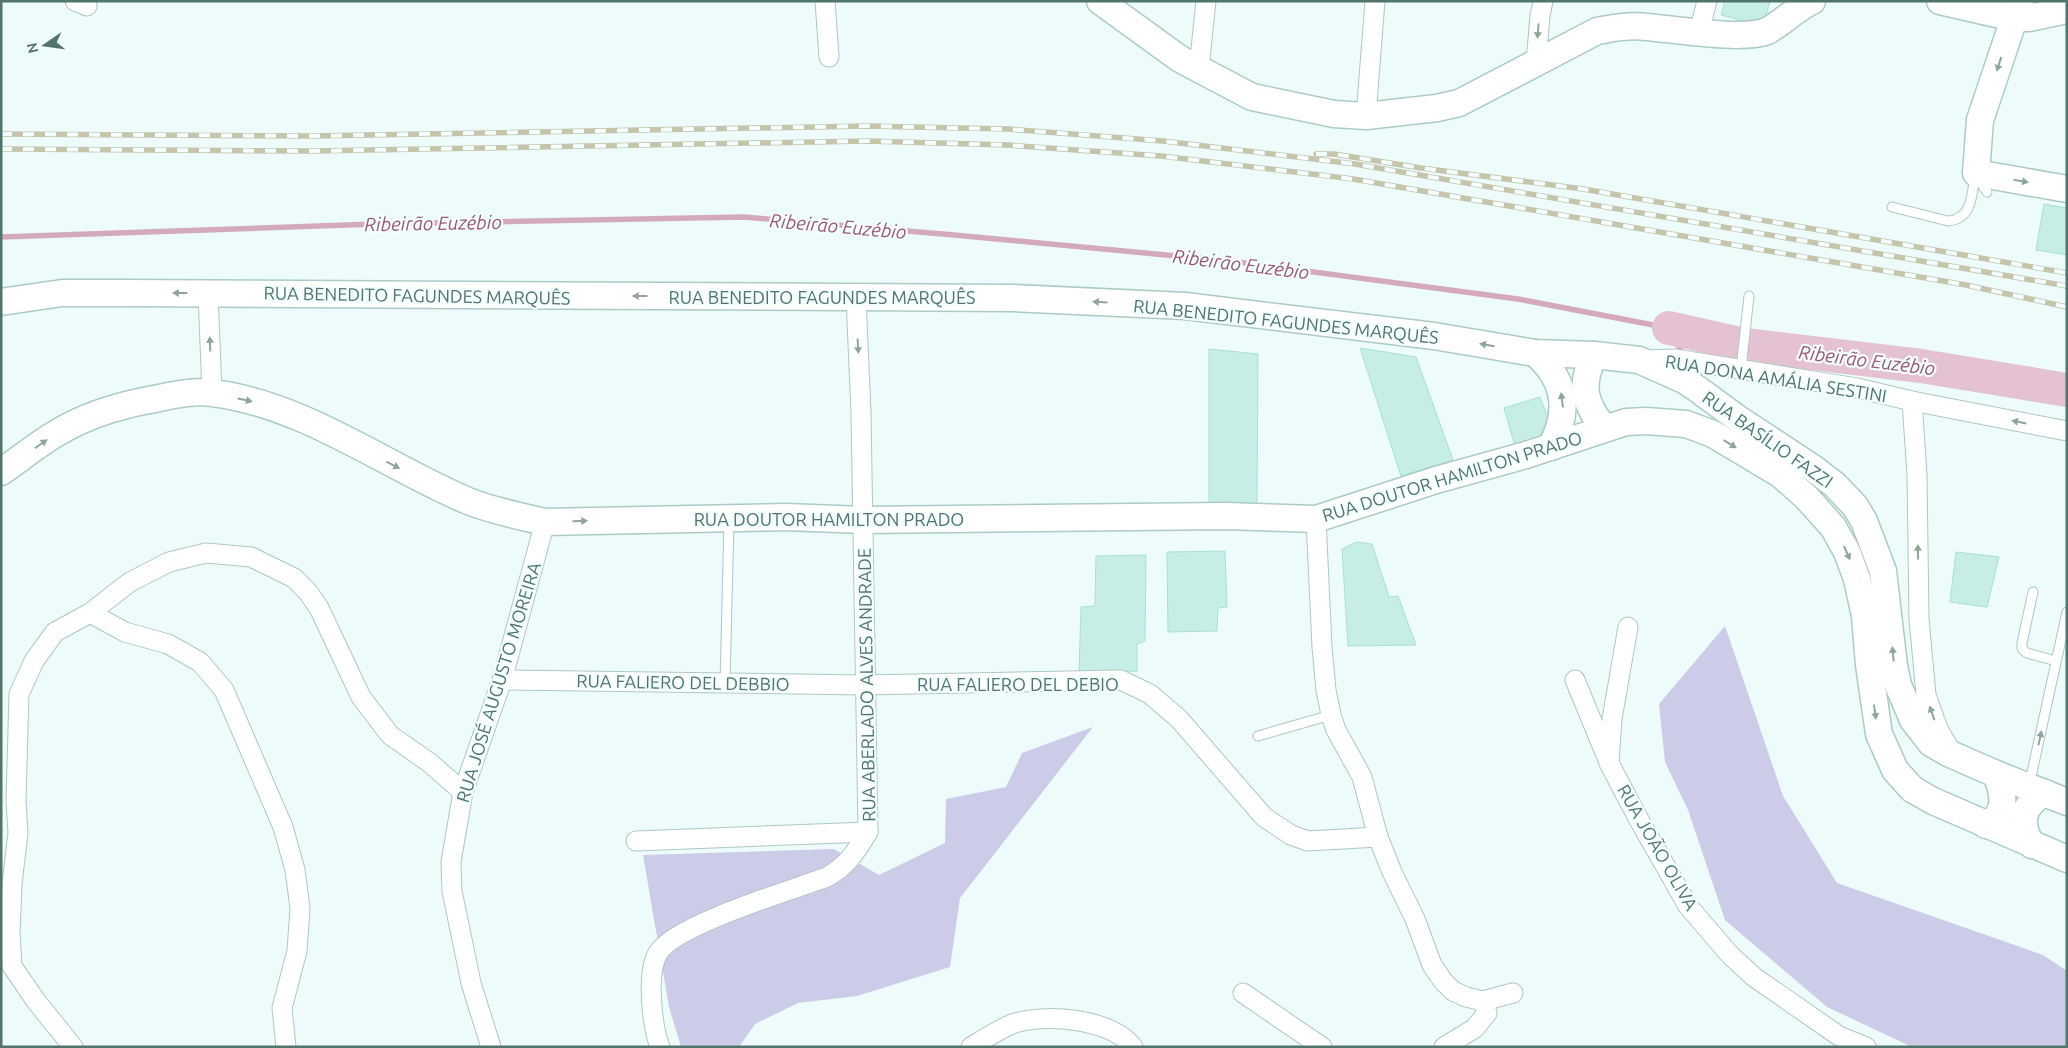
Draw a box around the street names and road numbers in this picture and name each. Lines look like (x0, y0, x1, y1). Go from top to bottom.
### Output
street label: RUA BENEDITO FAGUNDES MARQUÊS (263, 281, 571, 309)
street label: RUA BENEDITO FAGUNDES MARQUÊS (669, 286, 975, 308)
street label: RUA BENEDITO FAGUNDES MARQUÊS (1132, 294, 1440, 348)
street label: RUA DONA AMÁLIA SESTINI (1664, 350, 1888, 405)
street label: RUA BASÍLIO FAZZI (1699, 386, 1838, 491)
street label: RUA DOUTOR HAMILTON PRADO (1320, 427, 1584, 525)
street label: RUA DOUTOR HAMILTON PRADO (694, 509, 964, 529)
street label: RUA ABERLADO ALVES ANDRADE (854, 548, 878, 822)
street label: RUA JOSÉ AUGUSTO MOREIRA (451, 559, 544, 805)
street label: RUA FALIERO DEL DEBBIO (576, 670, 790, 694)
street label: RUA FALIERO DEL DEBIO (917, 674, 1119, 694)
street label: RUA JOÃO OLIVA (1614, 780, 1703, 914)

